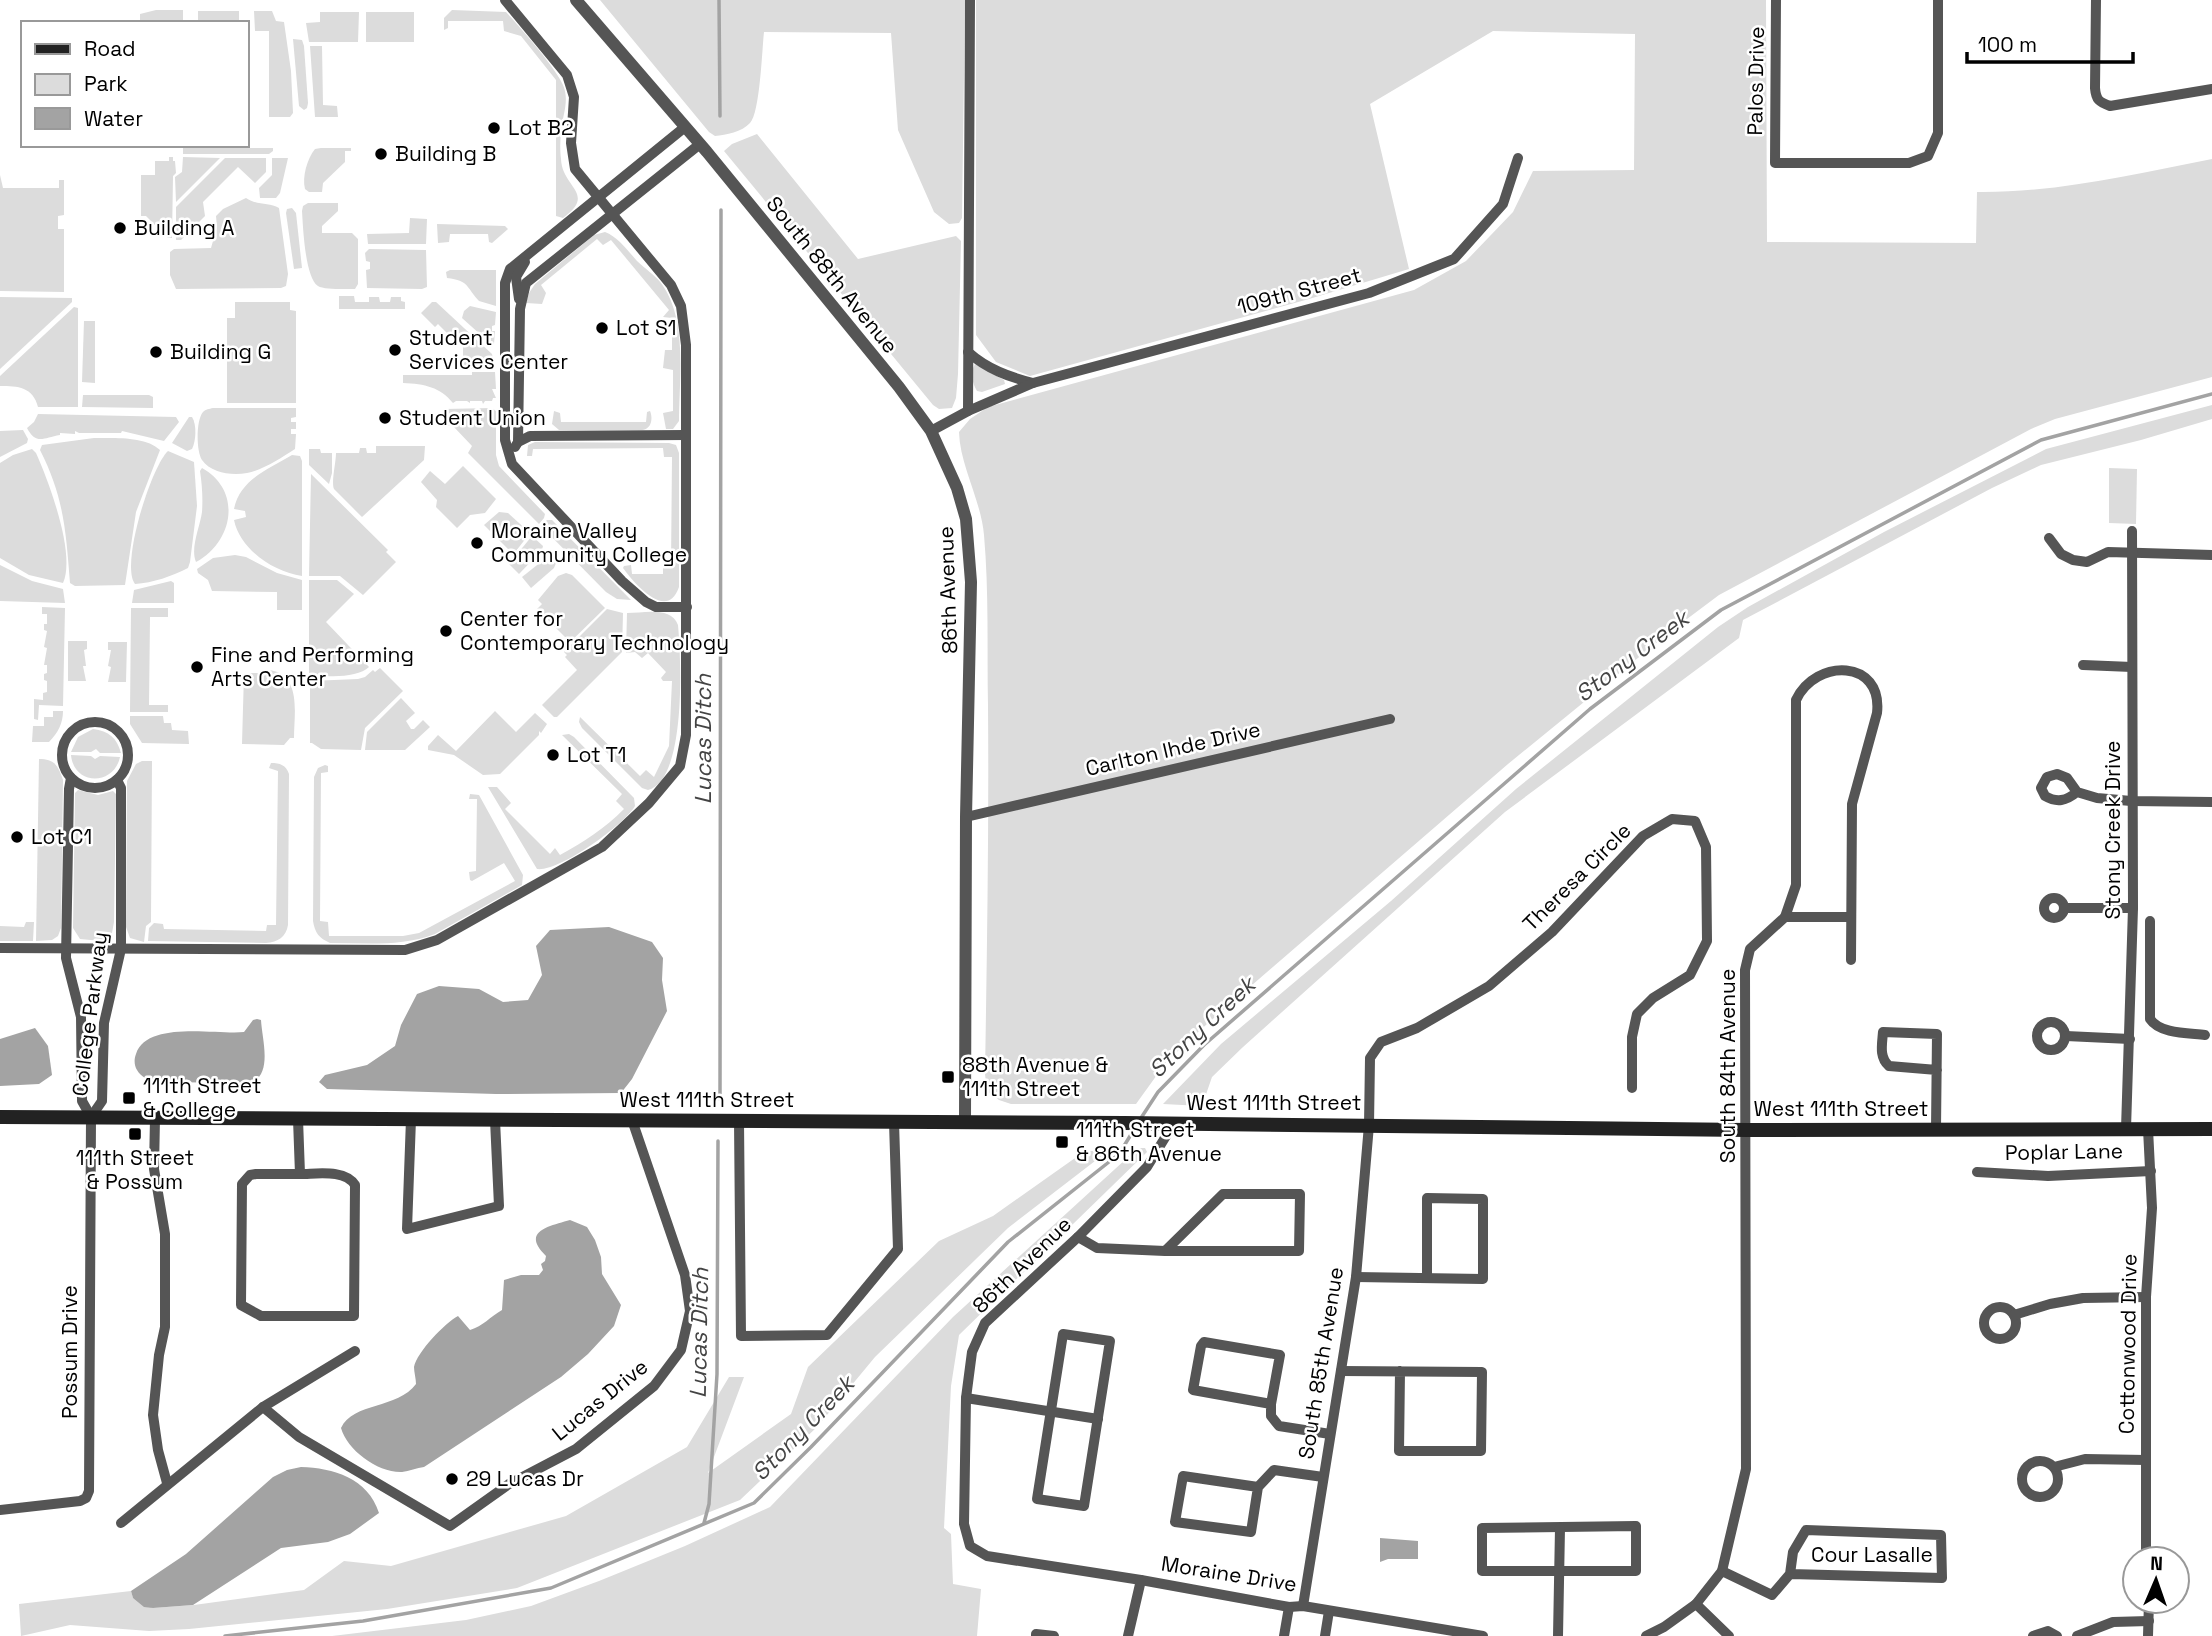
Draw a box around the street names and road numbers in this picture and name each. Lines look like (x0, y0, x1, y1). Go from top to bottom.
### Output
street label: Palos Drive (1741, 26, 1770, 136)
street label: South 88th Avenue (761, 191, 904, 359)
street label: 109th Street (1234, 261, 1364, 320)
street label: 86th Avenue (932, 526, 963, 654)
street label: Carlton Ihde Drive (1083, 715, 1263, 782)
street label: Stony Creek Drive (2099, 741, 2126, 919)
street label: Theresa Circle (1517, 817, 1637, 937)
street label: College Parkway (66, 930, 113, 1098)
street label: South 84th Avenue (1714, 969, 1741, 1163)
street label: West 111th Street (620, 1086, 794, 1113)
street label: West 111th Street (1187, 1089, 1361, 1116)
street label: West 111th Street (1754, 1095, 1928, 1122)
street label: Poplar Lane (2005, 1137, 2123, 1166)
street label: 86th Avenue (966, 1211, 1077, 1319)
street label: Cottonwood Drive (2112, 1254, 2143, 1434)
street label: South 85th Avenue (1292, 1265, 1349, 1461)
street label: Possum Drive (56, 1285, 83, 1419)
street label: Lucas Drive (546, 1353, 653, 1446)
street label: Cour Lasalle (1811, 1541, 1933, 1568)
street label: Moraine Drive (1159, 1549, 1299, 1598)

